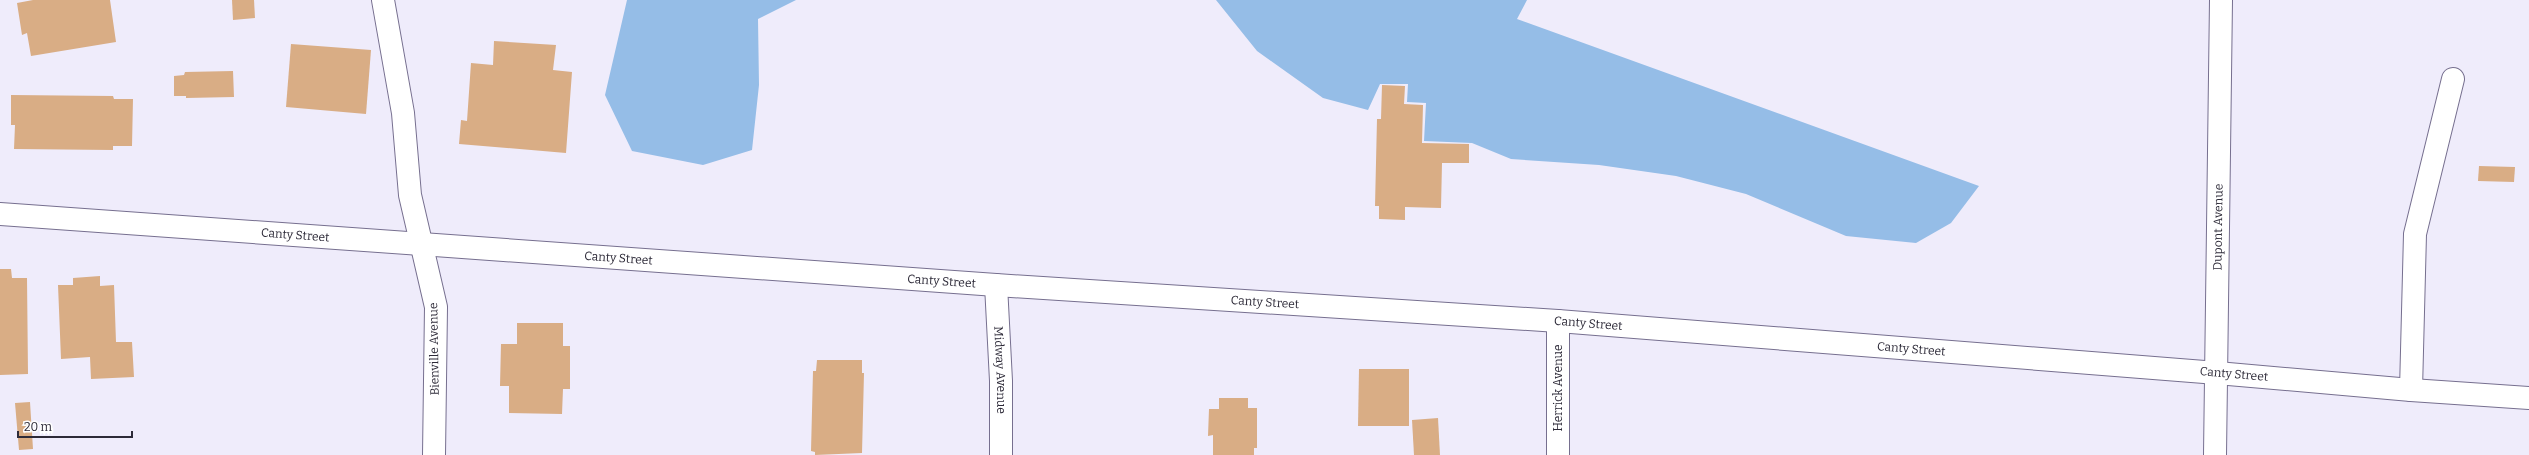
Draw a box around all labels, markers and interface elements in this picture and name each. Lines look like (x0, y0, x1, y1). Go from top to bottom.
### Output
street label: Dupont Avenue (2210, 184, 2226, 270)
street label: Canty Street (261, 226, 331, 245)
street label: Canty Street (584, 249, 654, 268)
street label: Canty Street (907, 272, 977, 291)
street label: Canty Street (1230, 293, 1300, 311)
street label: Bienville Avenue (426, 302, 442, 396)
street label: Canty Street (1554, 314, 1624, 333)
street label: Midway Avenue (991, 326, 1008, 414)
street label: Canty Street (1876, 339, 1947, 359)
street label: Herrick Avenue (1551, 344, 1565, 432)
street label: Canty Street (2199, 364, 2269, 384)
scale bar (18, 413, 132, 439)
text: 20 m (24, 420, 53, 434)

